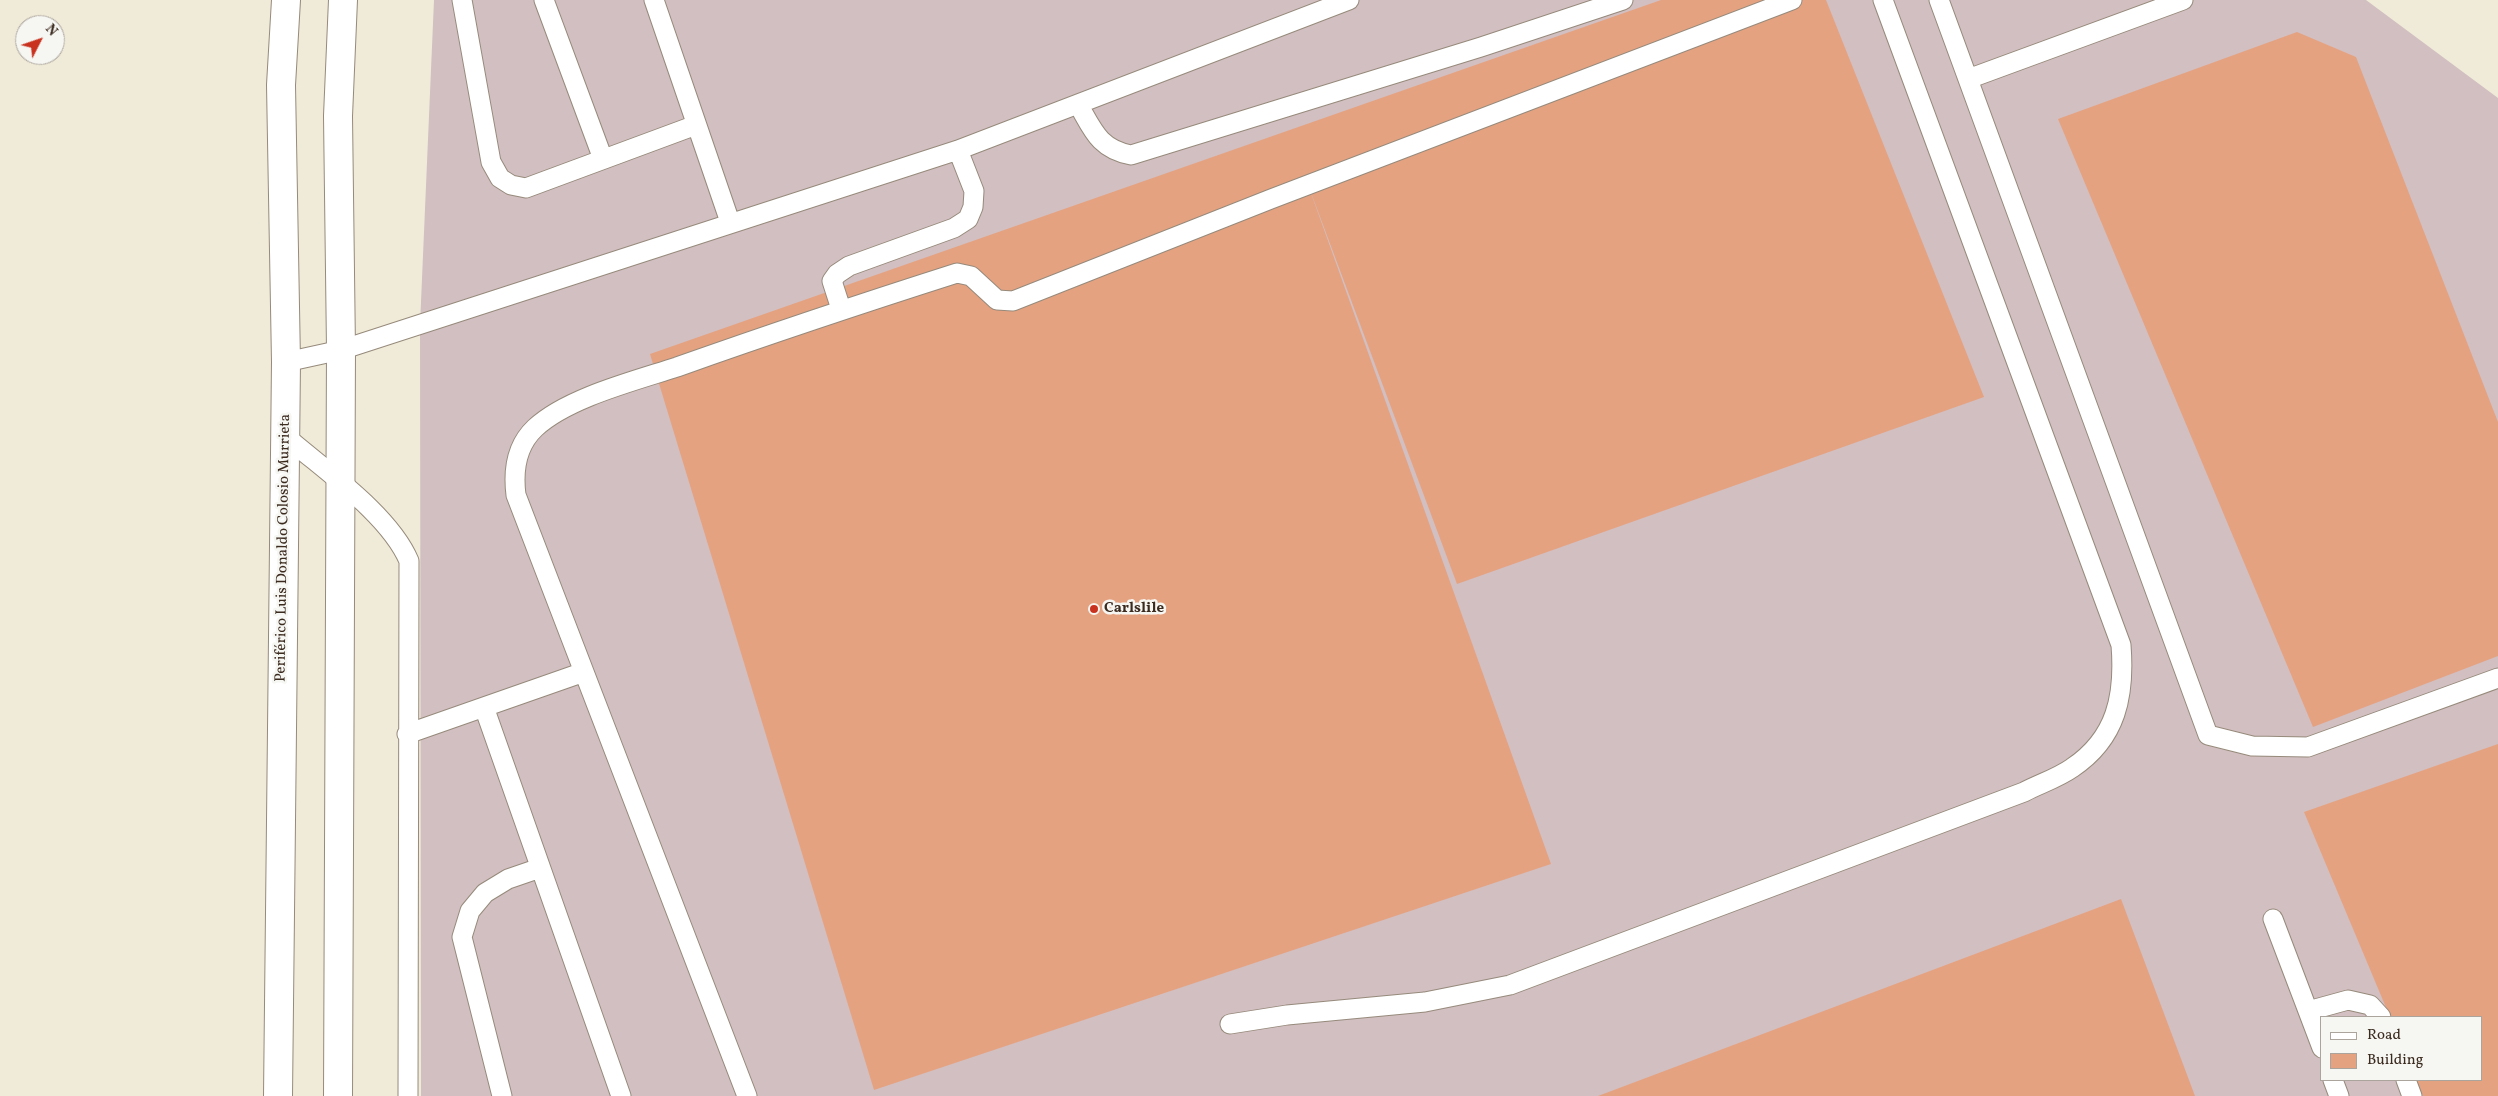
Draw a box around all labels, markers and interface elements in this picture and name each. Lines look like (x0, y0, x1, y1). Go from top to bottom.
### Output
north arrow (15, 15, 65, 65)
text: N (40, 20, 61, 41)
street label: Periférico Luis Donaldo Colosio Murrieta (273, 414, 295, 682)
place label: Carlslile (1104, 600, 1164, 618)
marker: Carlslile (1088, 603, 1100, 615)
legend (2320, 1016, 2483, 1081)
text: Road (2367, 1025, 2401, 1046)
text: Building (2367, 1050, 2423, 1071)

